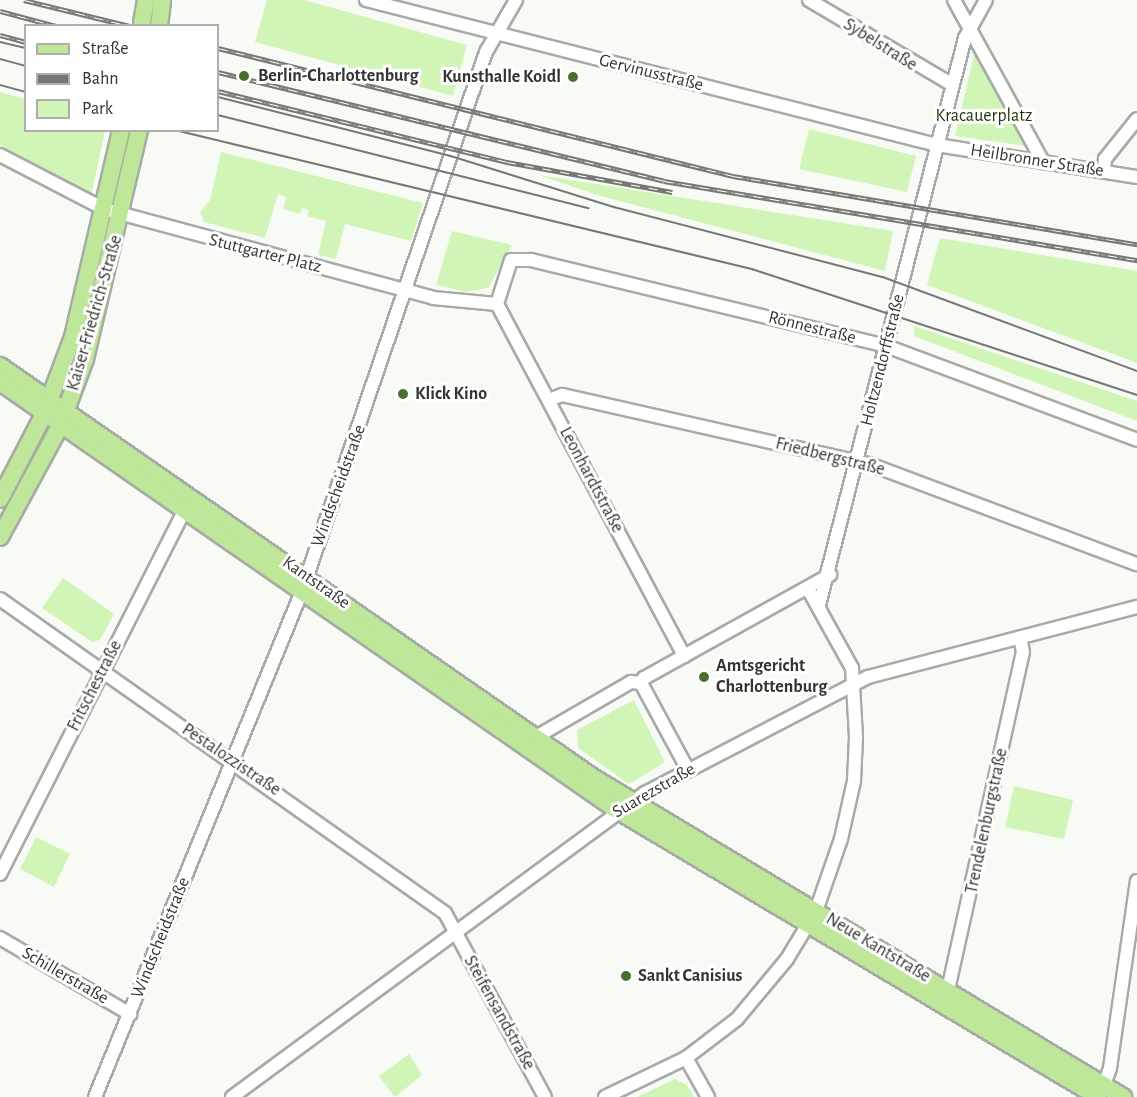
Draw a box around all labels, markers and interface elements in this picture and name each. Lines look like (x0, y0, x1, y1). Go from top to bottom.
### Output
street label: Sybelstraße (839, 14, 921, 76)
legend (24, 24, 219, 132)
text: Straße (82, 40, 128, 58)
street label: Gervinusstraße (597, 50, 705, 96)
place label: Berlin-Charlottenburg (258, 65, 419, 87)
place label: Kunsthalle Koidl (442, 66, 561, 88)
marker: Berlin-Charlottenburg (235, 67, 253, 85)
text: Bahn (82, 70, 118, 88)
marker: Kunsthalle Koidl (566, 70, 580, 84)
text: Park (82, 100, 113, 118)
park label: Kracauerplatz (935, 105, 1033, 127)
street label: Heilbronner Straße (969, 140, 1105, 182)
street label: Stuttgarter Platz (207, 230, 323, 278)
street label: Kaiser-Friedrich-Straße (62, 233, 128, 393)
street label: Holtzendorffstraße (856, 292, 910, 428)
street label: Rönnestraße (766, 307, 858, 349)
place label: Klick Kino (415, 383, 487, 405)
marker: Klick Kino (396, 387, 410, 401)
street label: Windscheidstraße (307, 422, 371, 550)
street label: Leonhardtstraße (554, 424, 628, 536)
street label: Friedbergstraße (773, 433, 887, 481)
street label: Kantstraße (278, 552, 354, 614)
street label: Fritschestraße (63, 637, 127, 735)
place label: Amtsgericht Charlottenburg (716, 656, 827, 698)
marker: Amtsgericht Charlottenburg (697, 670, 711, 684)
street label: Pestalozzistraße (178, 719, 284, 801)
street label: Trendelenburgstraße (961, 746, 1013, 896)
street label: Suarezstraße (609, 759, 699, 823)
street label: Windscheidstraße (127, 874, 195, 1002)
street label: Neue Kantstraße (822, 908, 934, 988)
street label: Schillerstraße (18, 943, 112, 1009)
street label: Steifensandstraße (459, 952, 539, 1074)
place label: Sankt Canisius (638, 965, 742, 987)
marker: Sankt Canisius (619, 969, 633, 983)

